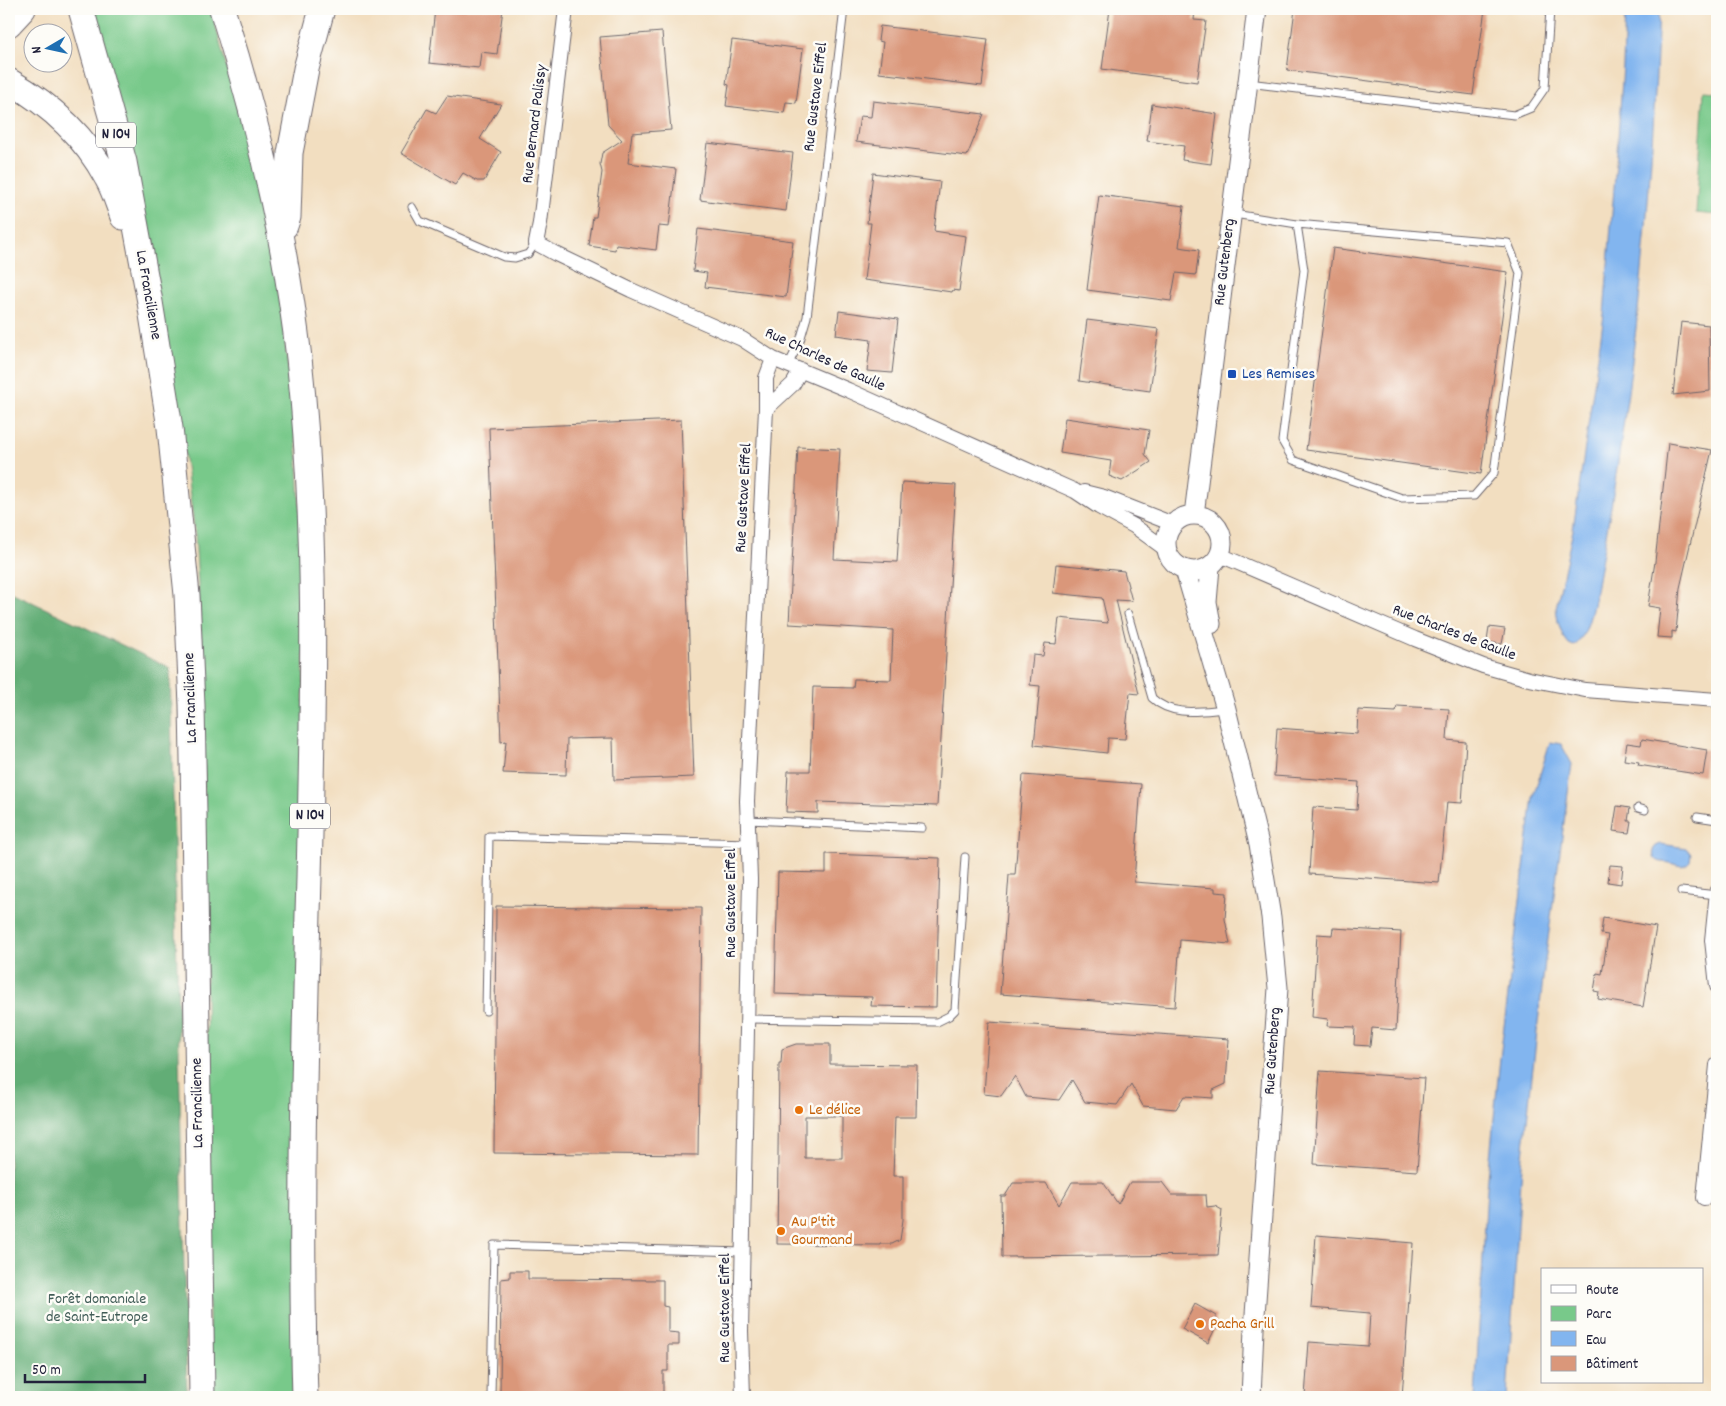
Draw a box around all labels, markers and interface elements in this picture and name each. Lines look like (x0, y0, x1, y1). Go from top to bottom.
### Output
north arrow (22, 22, 72, 72)
street label: Rue Gustave Eiffel (798, 41, 834, 153)
text: N (27, 45, 48, 55)
street label: Rue Bernard Palissy (516, 63, 554, 185)
road number: N 104 (96, 122, 136, 148)
street label: Rue Gutenberg (1208, 217, 1242, 307)
street label: La Francilienne (129, 248, 167, 342)
street label: Rue Charles de Gaulle (761, 322, 889, 398)
place label: Les Remises (1242, 363, 1316, 386)
marker: Les Remises (1226, 368, 1238, 380)
street label: Rue Gustave Eiffel (730, 442, 758, 553)
street label: Rue Charles de Gaulle (1389, 599, 1519, 667)
street label: La Francilienne (178, 652, 204, 744)
road number: N 104 (290, 804, 330, 828)
street label: Rue Gustave Eiffel (720, 848, 743, 958)
street label: Rue Gutenberg (1258, 1006, 1288, 1096)
street label: La Francilienne (186, 1057, 210, 1149)
place label: Le délice (809, 1099, 861, 1122)
marker: Le délice (793, 1104, 805, 1116)
place label: Au P'tit Gourmand (791, 1211, 852, 1252)
marker: Au P'tit Gourmand (775, 1225, 787, 1237)
street label: Rue Gustave Eiffel (714, 1253, 737, 1363)
legend (1541, 1268, 1704, 1384)
text: Route (1586, 1280, 1619, 1302)
park label: Forêt domaniale de Saint-Eutrope (46, 1288, 148, 1329)
text: Parc (1586, 1304, 1611, 1326)
place label: Pacha Grill (1210, 1313, 1274, 1336)
marker: Pacha Grill (1194, 1318, 1206, 1330)
text: Eau (1586, 1330, 1606, 1352)
scale bar (25, 1351, 145, 1383)
text: Bâtiment (1586, 1354, 1639, 1376)
text: 50 m (32, 1360, 61, 1382)

